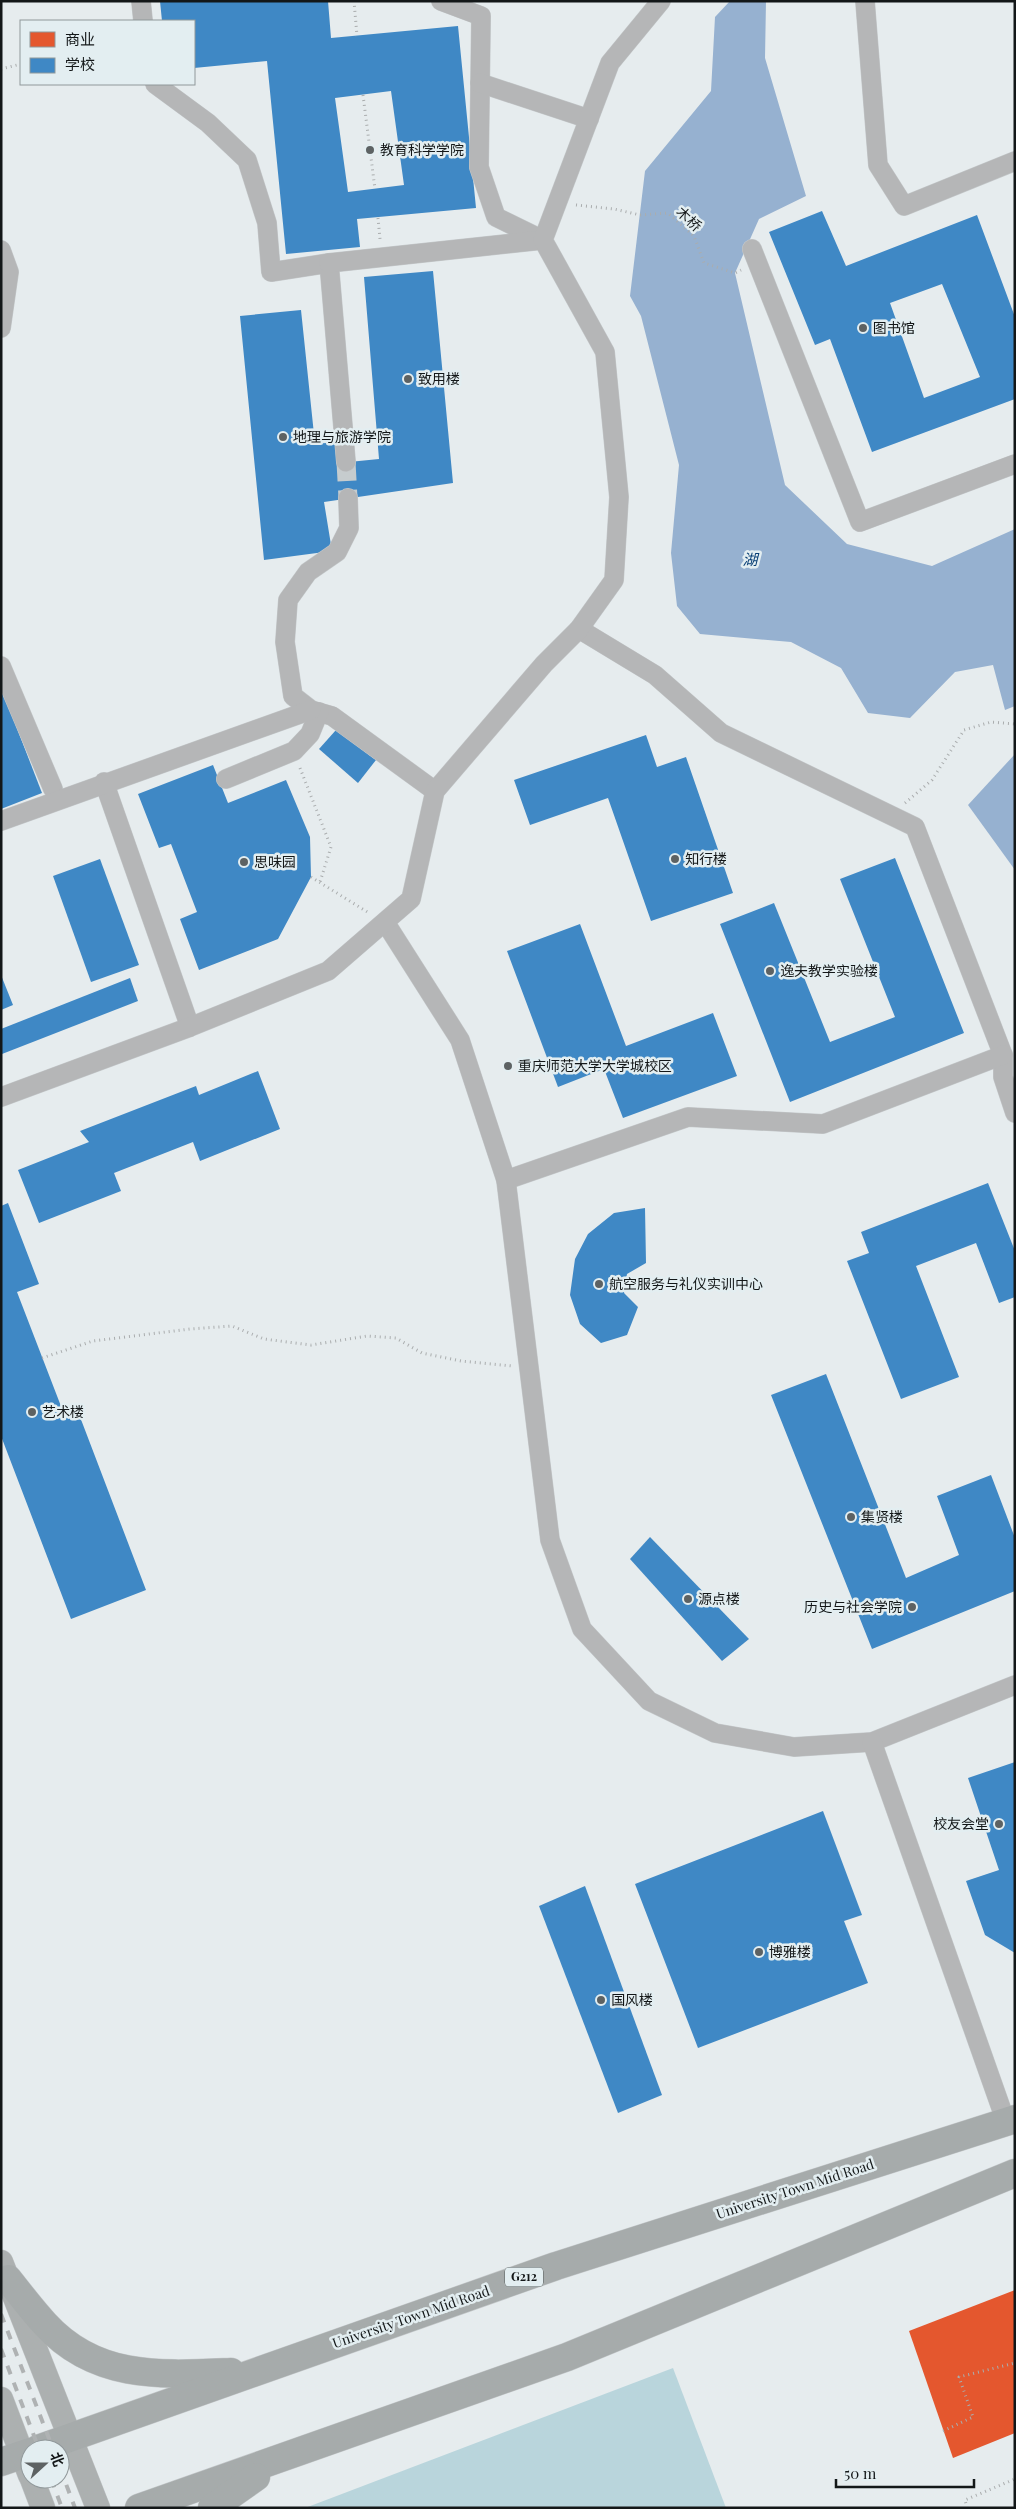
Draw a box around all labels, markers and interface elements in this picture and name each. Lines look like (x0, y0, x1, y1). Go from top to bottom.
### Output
legend (20, 20, 195, 85)
text: 商业 (65, 29, 95, 49)
text: 学校 (65, 54, 95, 74)
place label: 教育科学学院 (380, 140, 464, 159)
marker: 教育科学学院 (364, 144, 376, 156)
street label: 木桥 (673, 202, 706, 235)
place label: 图书馆 (873, 318, 915, 337)
marker: 图书馆 (857, 322, 869, 334)
place label: 致用楼 (418, 369, 460, 388)
marker: 致用楼 (402, 373, 414, 385)
place label: 地理与旅游学院 (293, 427, 391, 446)
marker: 地理与旅游学院 (277, 431, 289, 443)
water label: 湖 (742, 549, 759, 569)
place label: 知行楼 (685, 849, 727, 868)
place label: 思味园 (254, 852, 296, 871)
marker: 知行楼 (669, 853, 681, 865)
marker: 思味园 (238, 856, 250, 868)
place label: 逸夫教学实验楼 (780, 961, 878, 980)
marker: 逸夫教学实验楼 (764, 965, 776, 977)
place label: 重庆师范大学大学城校区 (518, 1056, 672, 1075)
marker: 重庆师范大学大学城校区 (502, 1060, 514, 1072)
place label: 航空服务与礼仪实训中心 (609, 1274, 763, 1293)
marker: 航空服务与礼仪实训中心 (593, 1278, 605, 1290)
place label: 艺术楼 (42, 1402, 84, 1421)
marker: 艺术楼 (26, 1406, 38, 1418)
place label: 集贤楼 (861, 1507, 903, 1526)
marker: 集贤楼 (845, 1511, 857, 1523)
place label: 源点楼 (698, 1589, 740, 1608)
marker: 源点楼 (682, 1593, 694, 1605)
place label: 历史与社会学院 (804, 1597, 902, 1616)
marker: 历史与社会学院 (906, 1601, 918, 1613)
place label: 校友会堂 (933, 1814, 989, 1833)
marker: 校友会堂 (993, 1818, 1005, 1830)
place label: 博雅楼 (769, 1942, 811, 1961)
marker: 博雅楼 (753, 1946, 765, 1958)
place label: 国风楼 (611, 1990, 653, 2009)
marker: 国风楼 (595, 1994, 607, 2006)
street label: University Town Mid Road (713, 2154, 876, 2223)
road number: G212 (505, 2268, 543, 2286)
street label: University Town Mid Road (330, 2281, 492, 2352)
north arrow (20, 2439, 70, 2489)
text: 北 (46, 2449, 69, 2469)
scale bar (836, 2456, 974, 2488)
text: 50 m (844, 2463, 877, 2483)

